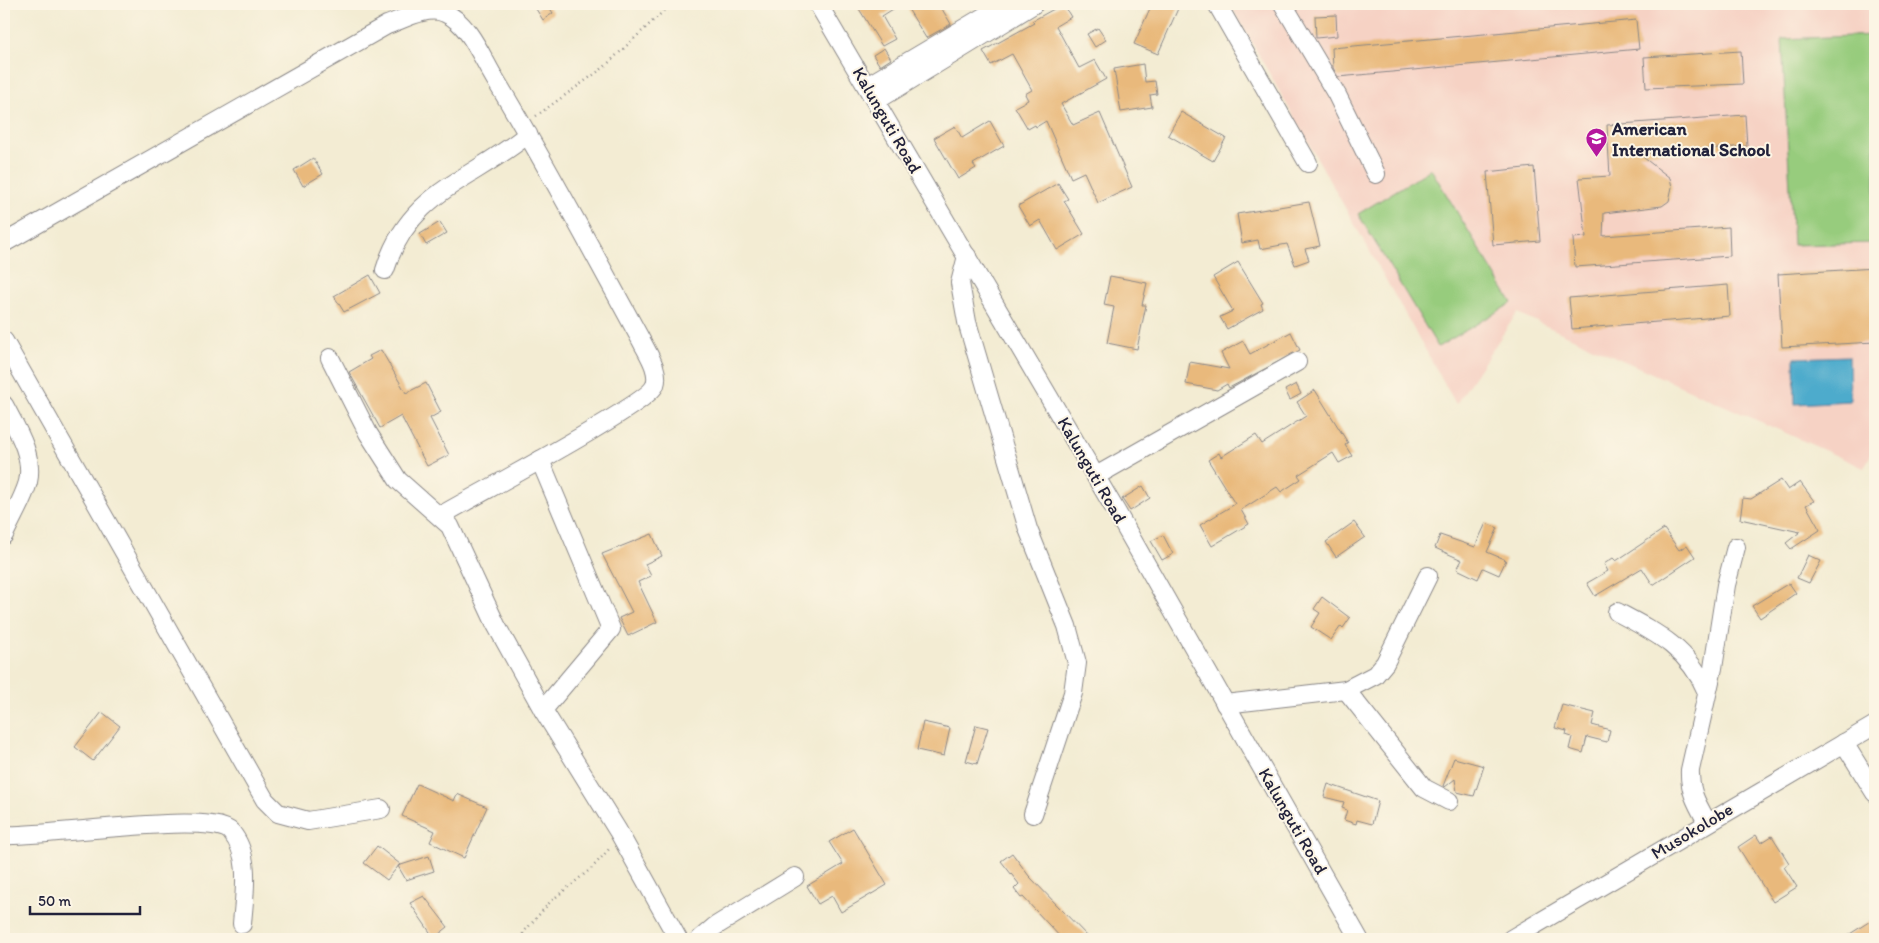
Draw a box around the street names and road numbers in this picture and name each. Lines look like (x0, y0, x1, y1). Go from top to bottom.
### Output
street label: Kalunguti Road (848, 63, 926, 177)
street label: Kalunguti Road (1053, 413, 1131, 527)
street label: Kalunguti Road (1254, 764, 1332, 878)
street label: Musokolobe (1647, 798, 1737, 864)

